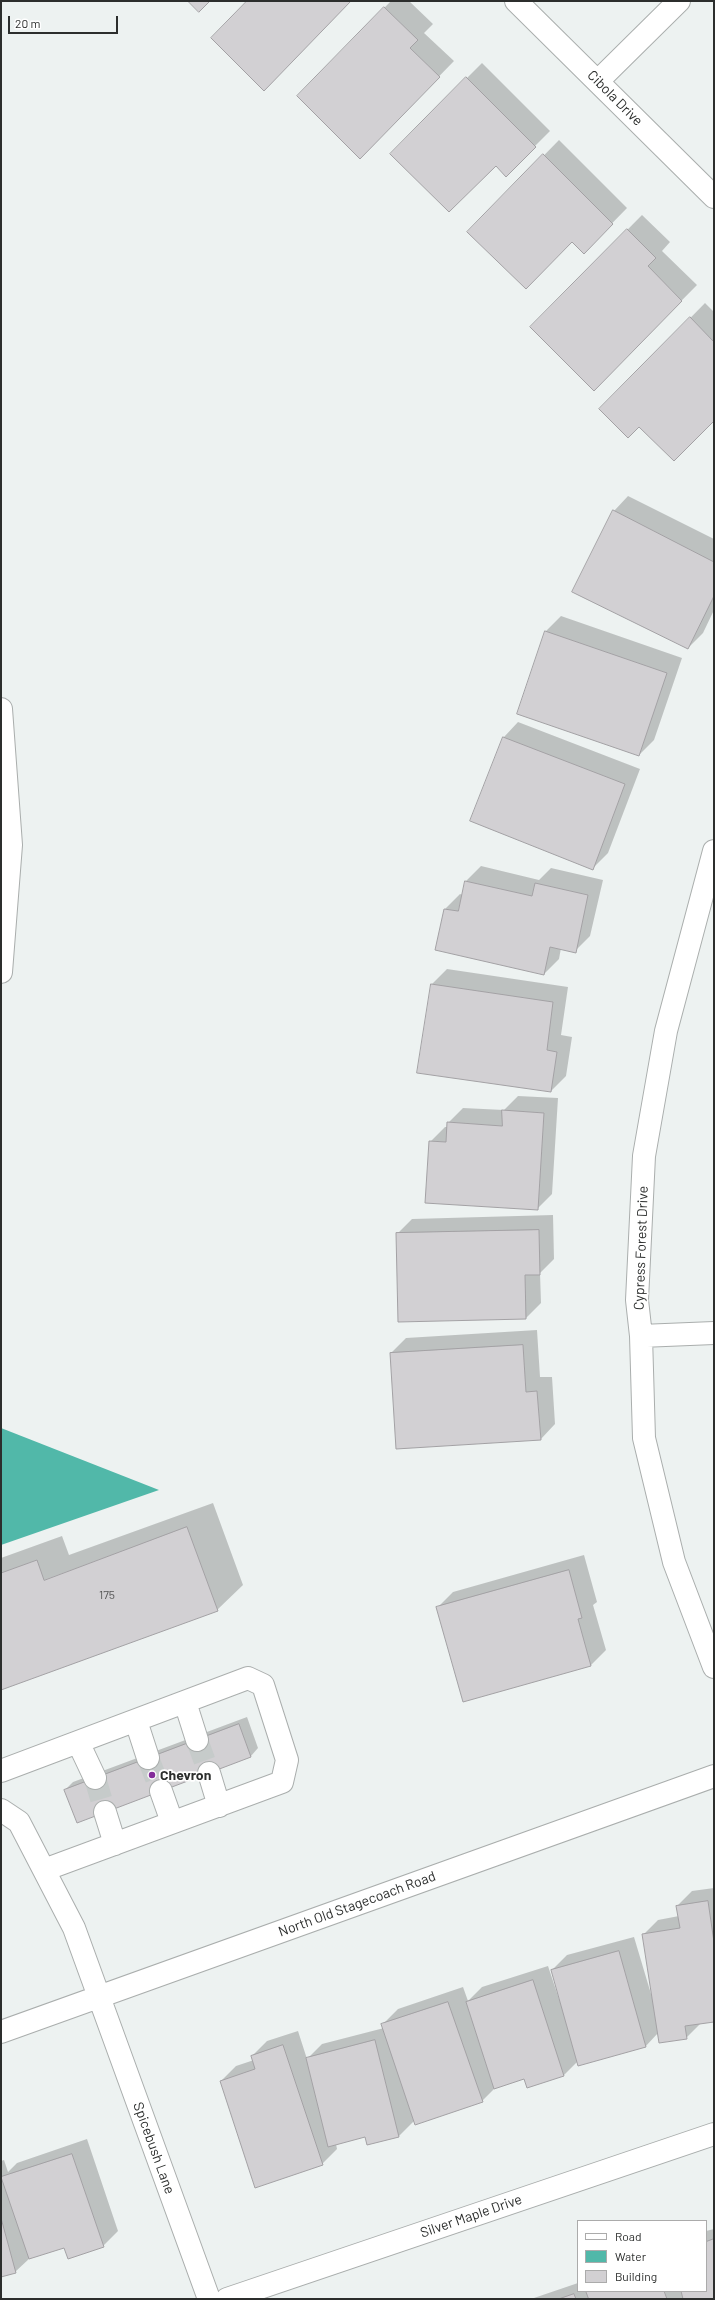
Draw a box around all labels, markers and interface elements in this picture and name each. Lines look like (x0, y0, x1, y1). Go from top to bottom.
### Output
scale bar (10, 8, 120, 34)
text: 20 m (15, 16, 41, 30)
street label: Cibola Drive (584, 67, 646, 129)
street label: Cypress Forest Drive (630, 1186, 652, 1310)
house number: 175 (99, 1588, 115, 1602)
place label: Chevron (160, 1767, 211, 1783)
marker: Chevron (147, 1770, 157, 1780)
street label: North Old Stagecoach Road (276, 1868, 438, 1940)
street label: Spicebush Lane (130, 2100, 178, 2196)
street label: Silver Maple Drive (418, 2191, 524, 2241)
legend (577, 2220, 707, 2292)
text: Road (615, 2229, 642, 2243)
text: Water (615, 2249, 646, 2263)
text: Building (615, 2269, 657, 2283)

